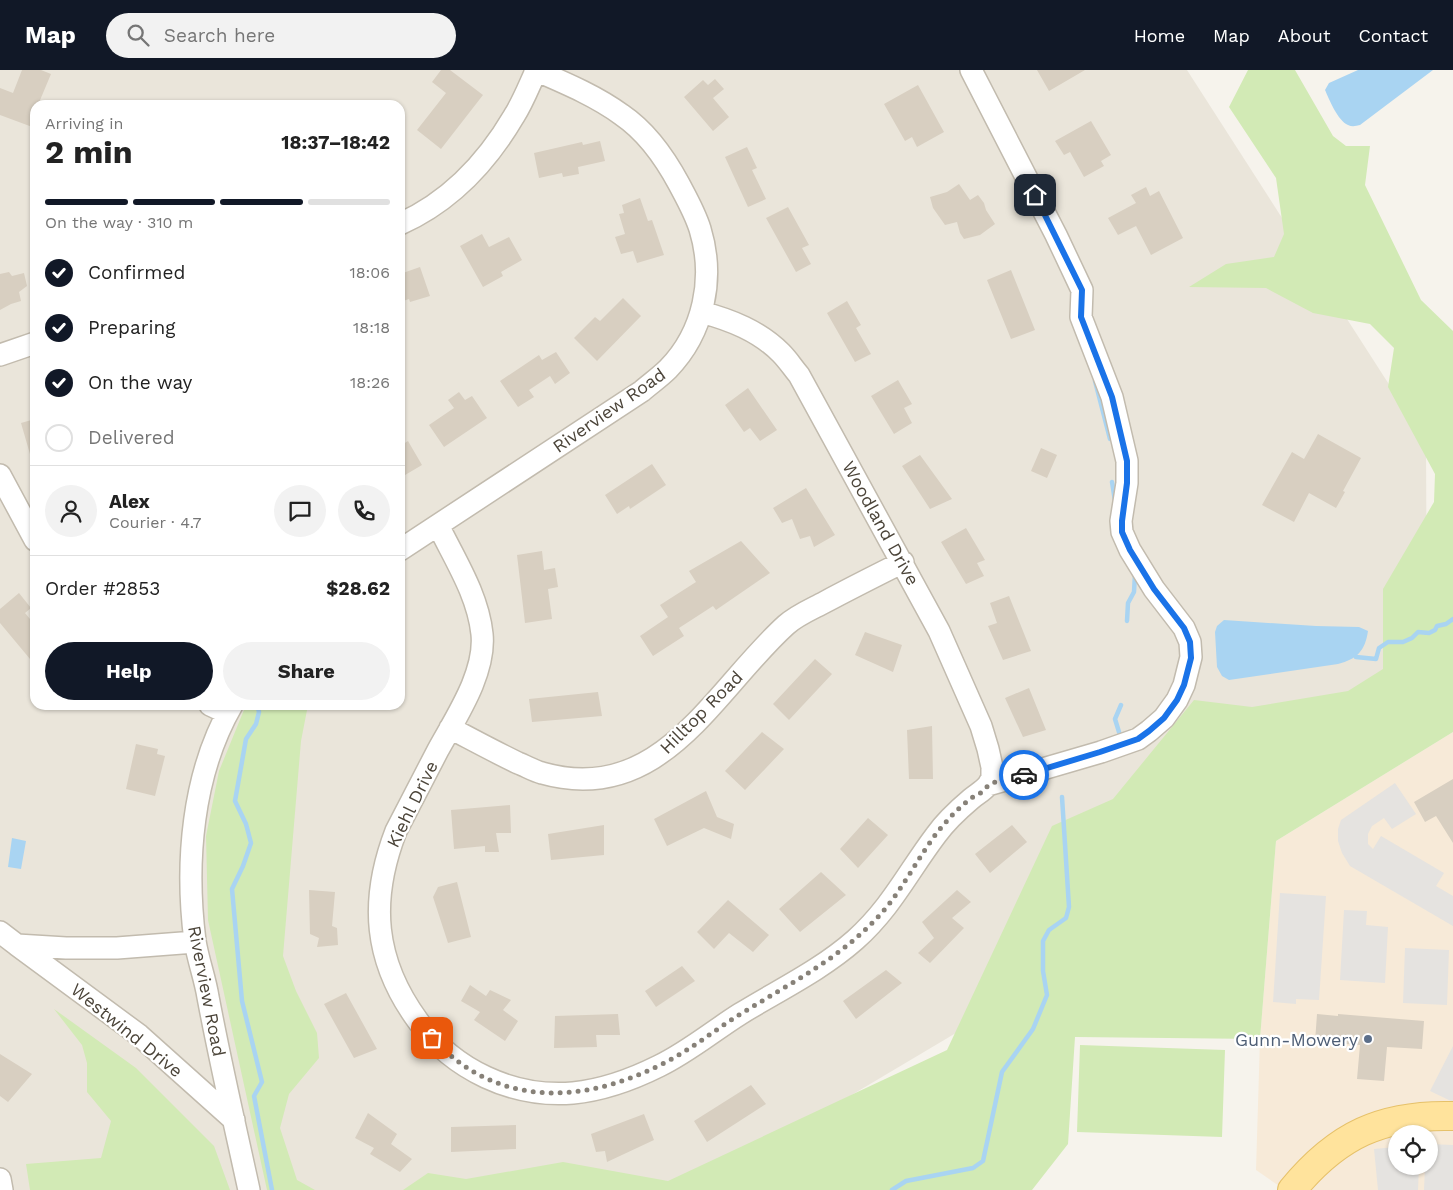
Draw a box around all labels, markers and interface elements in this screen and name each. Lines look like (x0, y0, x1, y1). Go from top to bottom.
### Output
search box (106, 13, 456, 58)
text: Map (25, 21, 76, 49)
icon: search (124, 21, 152, 49)
text: Search here (164, 24, 275, 47)
text: Home (1134, 25, 1185, 46)
text: Map (1213, 25, 1250, 46)
text: About (1278, 25, 1330, 46)
text: Contact (1358, 25, 1428, 46)
text: Arriving in (45, 114, 123, 133)
text: 18:37–18:42 (281, 131, 390, 154)
text: 2 min (45, 133, 133, 171)
pin (1014, 174, 1056, 216)
icon: home (1021, 181, 1049, 209)
text: On the way · 310 m (45, 213, 193, 232)
icon: check (45, 259, 73, 287)
text: Confirmed (88, 261, 185, 284)
text: 18:06 (349, 263, 390, 282)
icon: check (45, 314, 73, 342)
text: Preparing (88, 316, 175, 339)
text: 18:18 (353, 318, 390, 337)
street label: Riverview Road (549, 363, 669, 457)
icon: check (45, 369, 73, 397)
text: On the way (88, 371, 192, 394)
text: 18:26 (350, 373, 390, 392)
text: Delivered (88, 426, 175, 449)
street label: Woodland Drive (838, 457, 924, 589)
button: person (45, 485, 97, 537)
button: chat (274, 485, 326, 537)
button: phone (338, 485, 390, 537)
text: Alex (109, 490, 150, 513)
text: Courier · 4.7 (109, 513, 202, 532)
text: Order #2853 (45, 577, 160, 600)
text: $28.62 (326, 577, 390, 600)
button: Help (45, 642, 213, 700)
button: Share (223, 642, 390, 700)
street label: Hilltop Road (655, 666, 747, 758)
courier (999, 750, 1049, 800)
street label: Kiehl Drive (382, 757, 442, 851)
icon: car (1010, 761, 1038, 789)
street label: Riverview Road (184, 924, 230, 1058)
street label: Westwind Drive (67, 979, 187, 1081)
pin (411, 1017, 453, 1059)
icon: bag (418, 1024, 446, 1052)
place label: Gunn-Mowery (1235, 1029, 1359, 1050)
marker: Gunn-Mowery (1362, 1033, 1374, 1045)
map controls (1388, 1125, 1438, 1175)
button: locate (1388, 1125, 1438, 1175)

